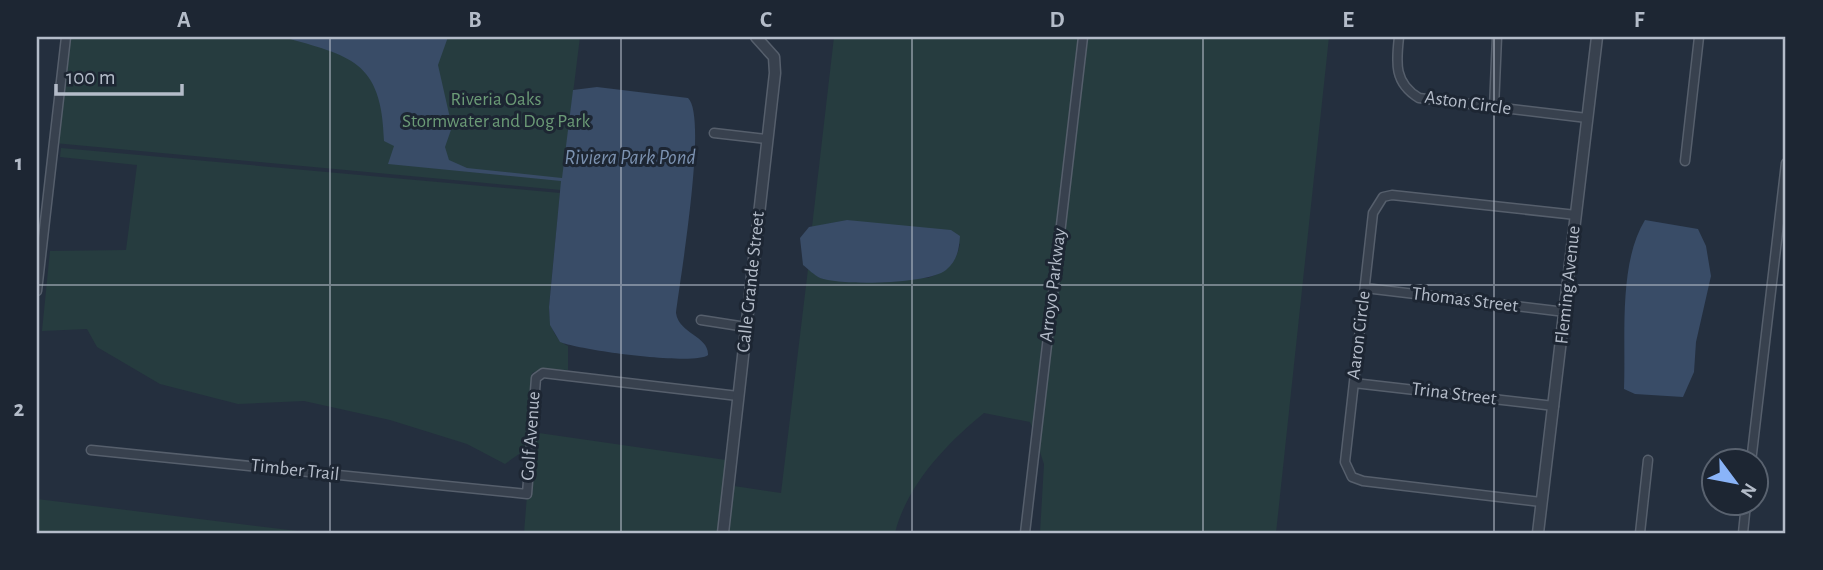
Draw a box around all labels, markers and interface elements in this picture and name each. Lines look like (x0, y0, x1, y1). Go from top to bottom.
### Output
text: A (177, 9, 191, 32)
text: B (468, 9, 482, 32)
text: C (760, 9, 772, 32)
text: D (1049, 9, 1065, 32)
text: E (1342, 9, 1354, 32)
text: F (1634, 9, 1645, 32)
scale bar (56, 52, 182, 96)
text: 100 m (66, 67, 116, 88)
street label: Aston Circle (1423, 88, 1513, 118)
park label: Riveria Oaks Stormwater and Dog Park (402, 90, 590, 131)
water label: Riviera Park Pond (564, 147, 696, 168)
text: 1 (15, 152, 23, 175)
street label: Calle Grande Street (734, 211, 768, 353)
street label: Fleming Avenue (1552, 225, 1584, 345)
street label: Arroyo Parkway (1037, 227, 1069, 343)
street label: Thomas Street (1411, 284, 1519, 316)
street label: Aaron Circle (1344, 290, 1374, 380)
street label: Trina Street (1411, 379, 1497, 409)
street label: Golf Avenue (518, 391, 544, 481)
text: 2 (14, 398, 25, 421)
north arrow (1700, 448, 1770, 518)
street label: Timber Trail (250, 456, 340, 484)
text: N (1737, 480, 1760, 501)

